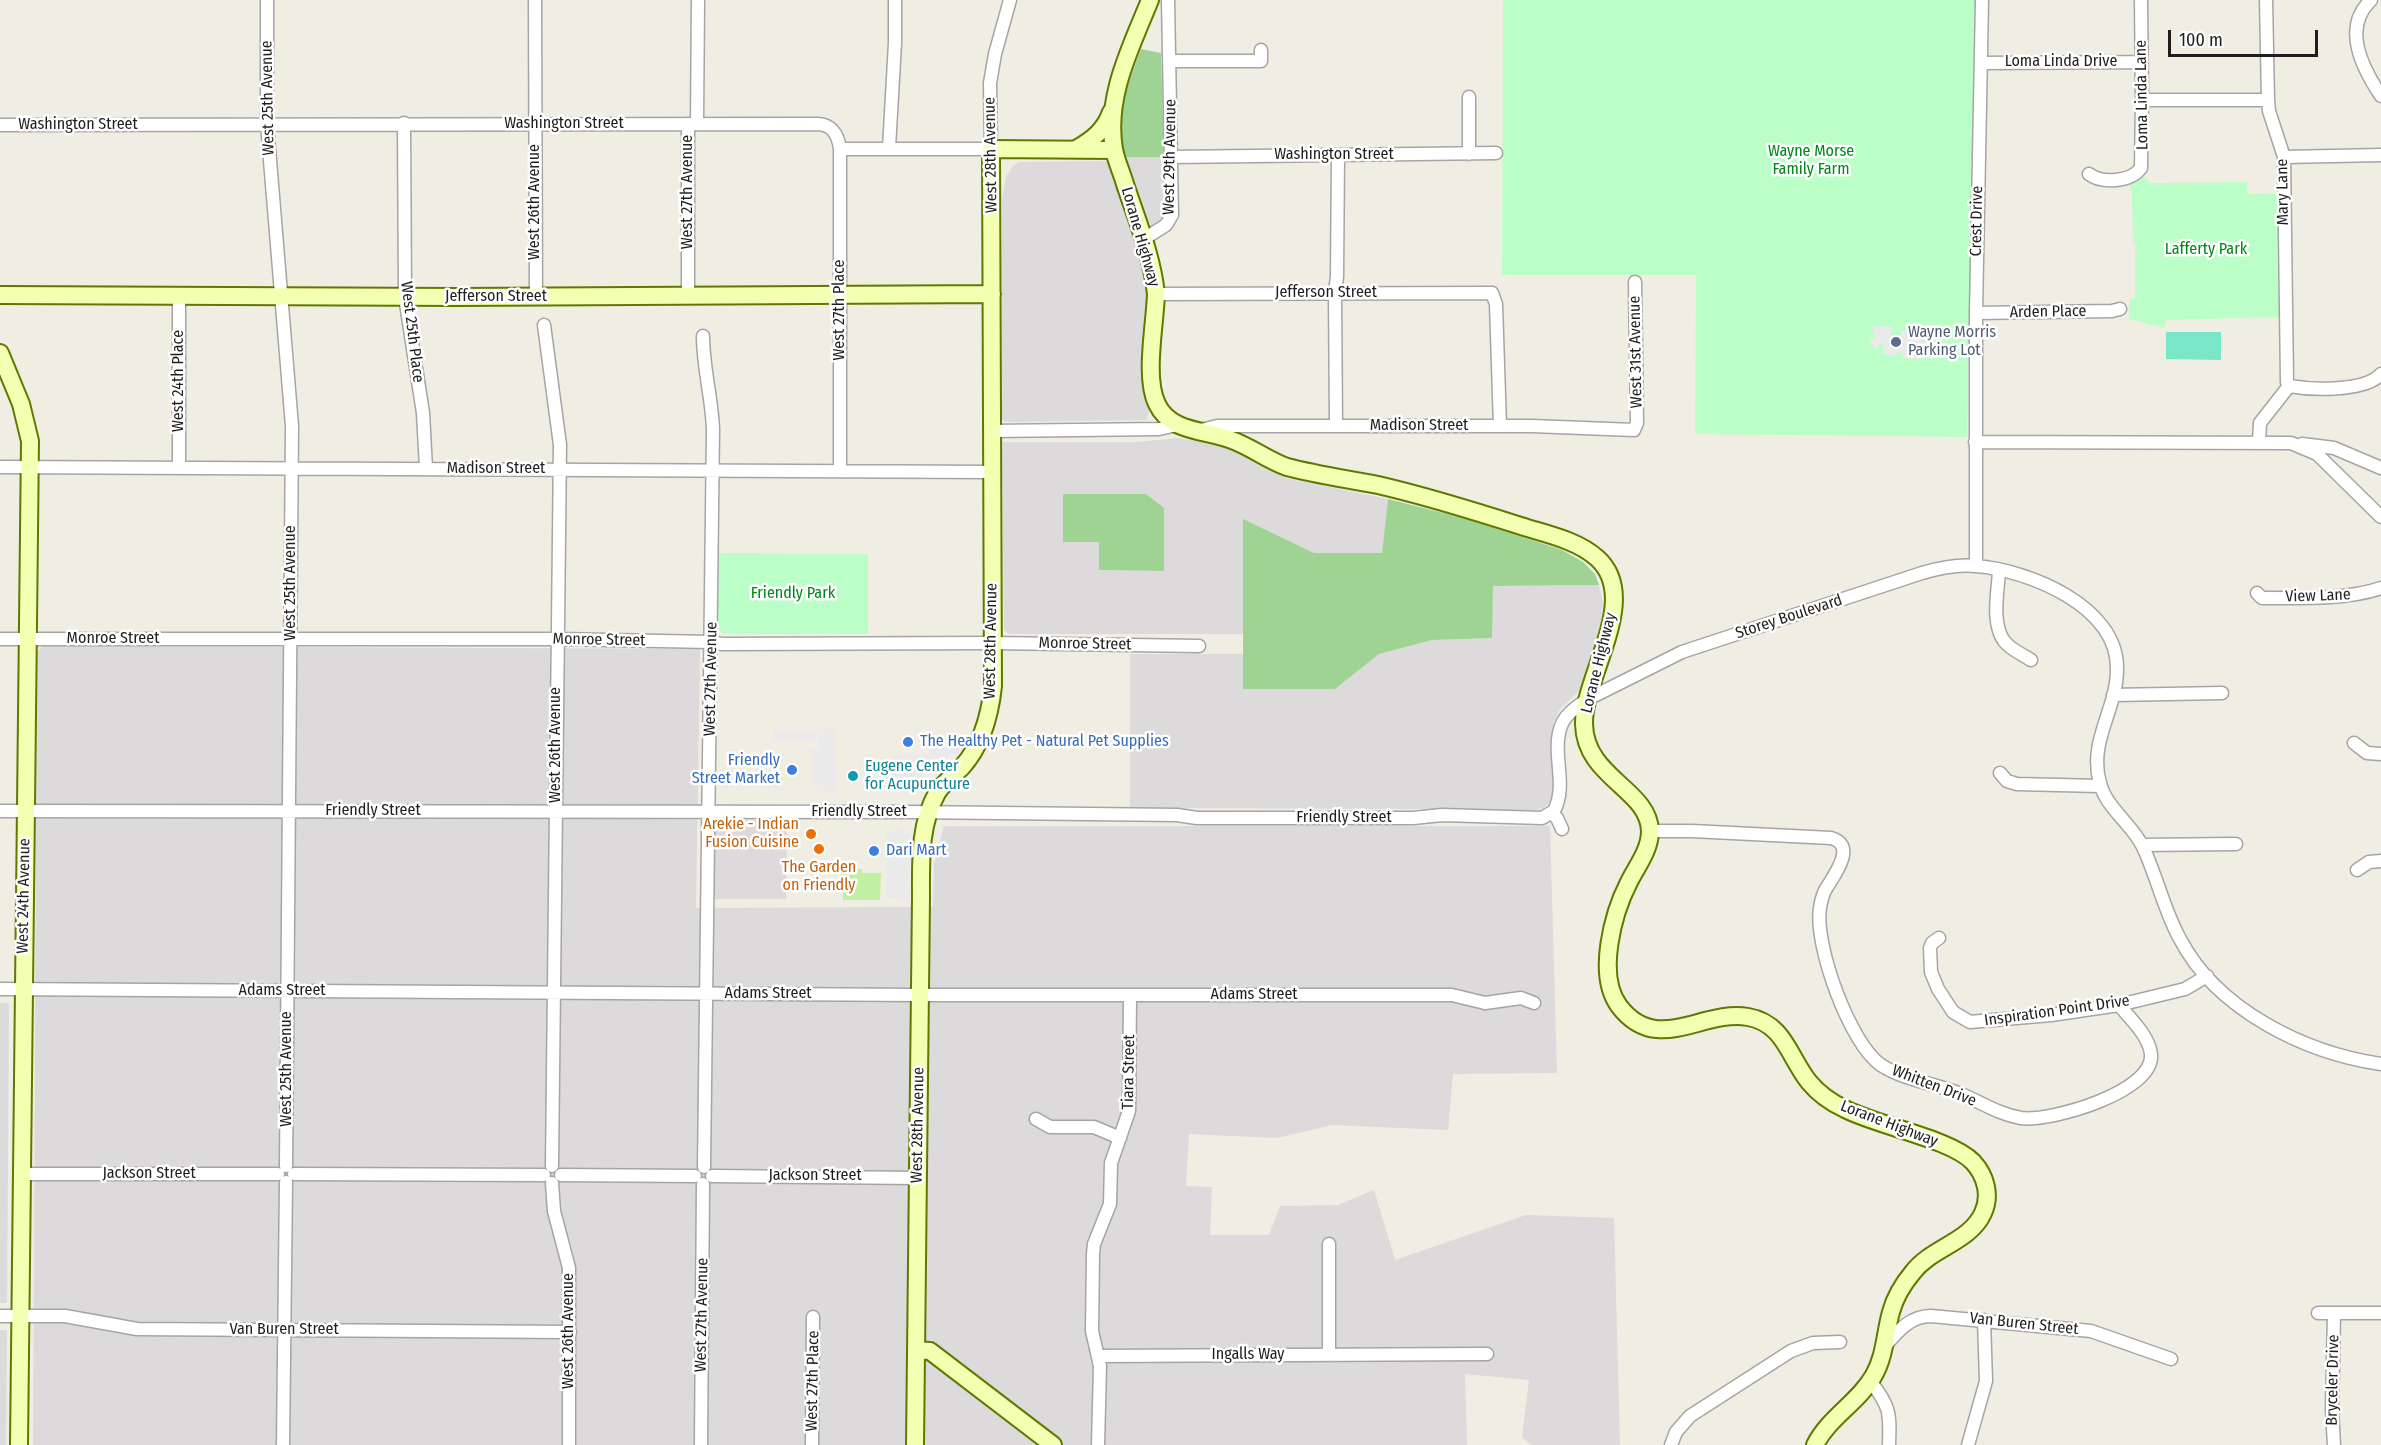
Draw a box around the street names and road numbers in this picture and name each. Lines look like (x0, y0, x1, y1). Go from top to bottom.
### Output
street label: West 25th Avenue (257, 40, 279, 156)
street label: Loma Linda Lane (2131, 40, 2153, 150)
street label: Loma Linda Drive (2005, 52, 2117, 72)
street label: West 28th Avenue (980, 97, 1002, 213)
street label: West 29th Avenue (1159, 99, 1181, 215)
street label: Washington Street (504, 114, 624, 134)
street label: Washington Street (18, 115, 138, 135)
street label: West 27th Avenue (678, 135, 698, 249)
street label: West 26th Avenue (525, 144, 545, 260)
street label: Washington Street (1274, 145, 1394, 165)
street label: Mary Lane (2273, 158, 2293, 226)
street label: Lorane Highway (1117, 185, 1163, 289)
street label: Crest Drive (1967, 186, 1987, 256)
street label: West 27th Place (830, 259, 850, 361)
street label: West 25th Place (396, 280, 428, 384)
street label: Jefferson Street (1275, 283, 1377, 303)
street label: Jefferson Street (445, 287, 547, 307)
street label: West 31st Avenue (1625, 296, 1647, 408)
street label: Arden Place (2009, 302, 2087, 322)
street label: West 24th Place (169, 330, 189, 432)
street label: Madison Street (1370, 416, 1468, 436)
street label: Madison Street (447, 459, 545, 479)
street label: West 25th Avenue (281, 525, 301, 641)
street label: West 28th Avenue (980, 583, 1002, 699)
street label: View Lane (2285, 585, 2351, 607)
street label: Storey Boulevard (1733, 591, 1845, 643)
street label: Lorane Highway (1577, 611, 1621, 715)
street label: West 27th Avenue (700, 622, 722, 736)
street label: Monroe Street (67, 629, 159, 649)
street label: Monroe Street (552, 630, 646, 650)
street label: Monroe Street (1038, 634, 1132, 654)
street label: West 26th Avenue (546, 687, 566, 803)
street label: Friendly Street (325, 801, 421, 821)
street label: Friendly Street (811, 802, 907, 822)
street label: Friendly Street (1296, 808, 1392, 828)
street label: West 24th Avenue (13, 838, 35, 954)
street label: Adams Street (238, 981, 326, 1001)
street label: Adams Street (724, 984, 812, 1004)
street label: Adams Street (1210, 985, 1298, 1005)
street label: Inspiration Point Drive (1983, 991, 2131, 1031)
street label: West 25th Avenue (277, 1011, 297, 1127)
street label: Tiara Street (1119, 1034, 1139, 1110)
street label: Whitten Drive (1889, 1061, 1979, 1111)
street label: West 28th Avenue (907, 1067, 929, 1183)
street label: Lorane Highway (1838, 1097, 1940, 1151)
street label: Jackson Street (102, 1164, 196, 1184)
street label: Jackson Street (768, 1166, 862, 1186)
street label: West 27th Avenue (691, 1258, 713, 1372)
street label: West 26th Avenue (559, 1273, 579, 1389)
street label: Van Buren Street (1969, 1309, 2079, 1339)
street label: Van Buren Street (229, 1320, 339, 1340)
street label: West 27th Place (803, 1330, 823, 1432)
street label: Bryceler Drive (2323, 1334, 2343, 1426)
street label: Ingalls Way (1212, 1345, 1284, 1365)

